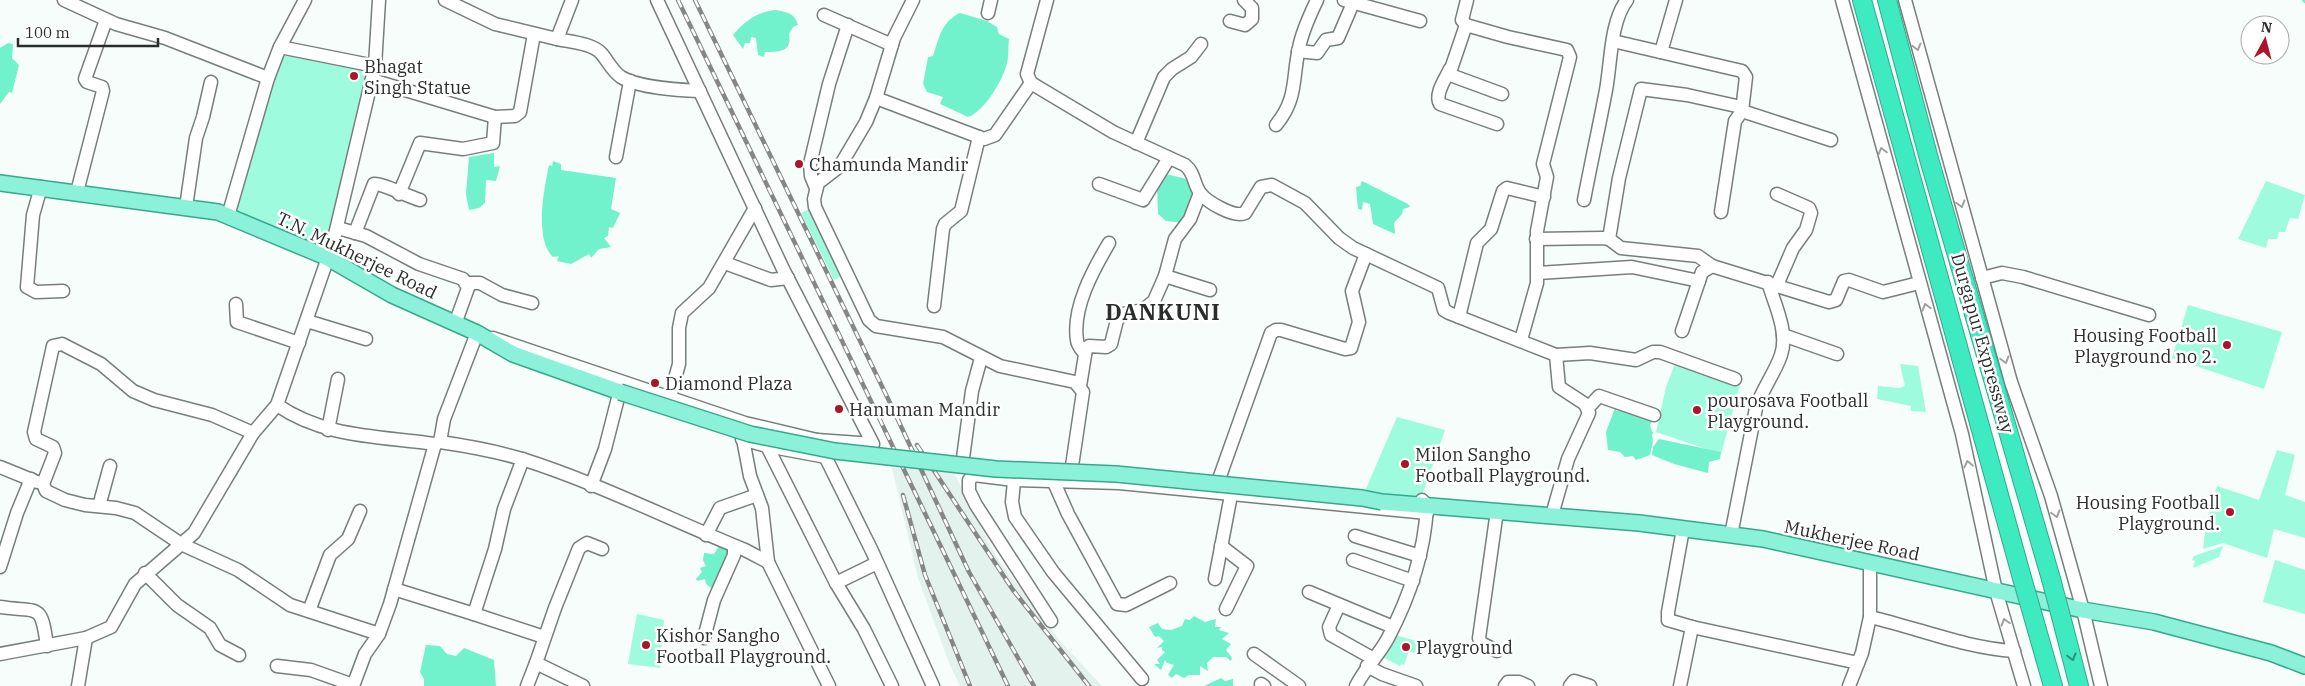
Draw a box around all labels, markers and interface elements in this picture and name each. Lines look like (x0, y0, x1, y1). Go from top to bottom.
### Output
scale bar (18, 15, 158, 47)
north arrow (2240, 15, 2290, 65)
text: N (2260, 17, 2273, 37)
text: 100 m (25, 23, 70, 42)
one-way arrow (1912, 42, 1922, 51)
place label: Bhagat Singh Statue (364, 55, 471, 99)
marker: Bhagat Singh Statue (348, 70, 360, 82)
one-way arrow (1877, 146, 1888, 155)
place label: Chamunda Mandir (809, 153, 968, 176)
marker: Chamunda Mandir (793, 158, 805, 170)
one-way arrow (1955, 199, 1965, 207)
street label: T.N. Mukherjee Road (273, 206, 441, 304)
street label: Durgapur Expressway (1946, 250, 2020, 436)
district label: DANKUNI (1105, 297, 1221, 326)
one-way arrow (1921, 303, 1932, 312)
place label: Housing Football Playground no 2. (2073, 324, 2217, 368)
marker: Housing Football Playground no 2. (2221, 339, 2233, 351)
one-way arrow (1999, 356, 2010, 364)
place label: Diamond Plaza (665, 372, 793, 395)
marker: Diamond Plaza (649, 377, 661, 389)
place label: pourosava Football Playground. (1707, 389, 1868, 433)
place label: Hanuman Mandir (849, 398, 1000, 421)
marker: Hanuman Mandir (833, 403, 845, 415)
marker: pourosava Football Playground. (1691, 404, 1703, 416)
place label: Milon Sangho Football Playground. (1415, 443, 1590, 487)
marker: Milon Sangho Football Playground. (1399, 458, 1411, 470)
one-way arrow (1963, 460, 1974, 469)
place label: Housing Football Playground. (2076, 491, 2220, 535)
marker: Housing Football Playground. (2224, 506, 2236, 518)
one-way arrow (2050, 510, 2061, 519)
street label: Mukherjee Road (1782, 514, 1922, 566)
one-way arrow (2001, 619, 2011, 627)
place label: Kishor Sangho Football Playground. (656, 624, 831, 668)
place label: Playground (1416, 636, 1513, 659)
marker: Kishor Sangho Football Playground. (640, 639, 652, 651)
marker: Playground (1400, 641, 1412, 653)
one-way arrow (2066, 652, 2077, 661)

